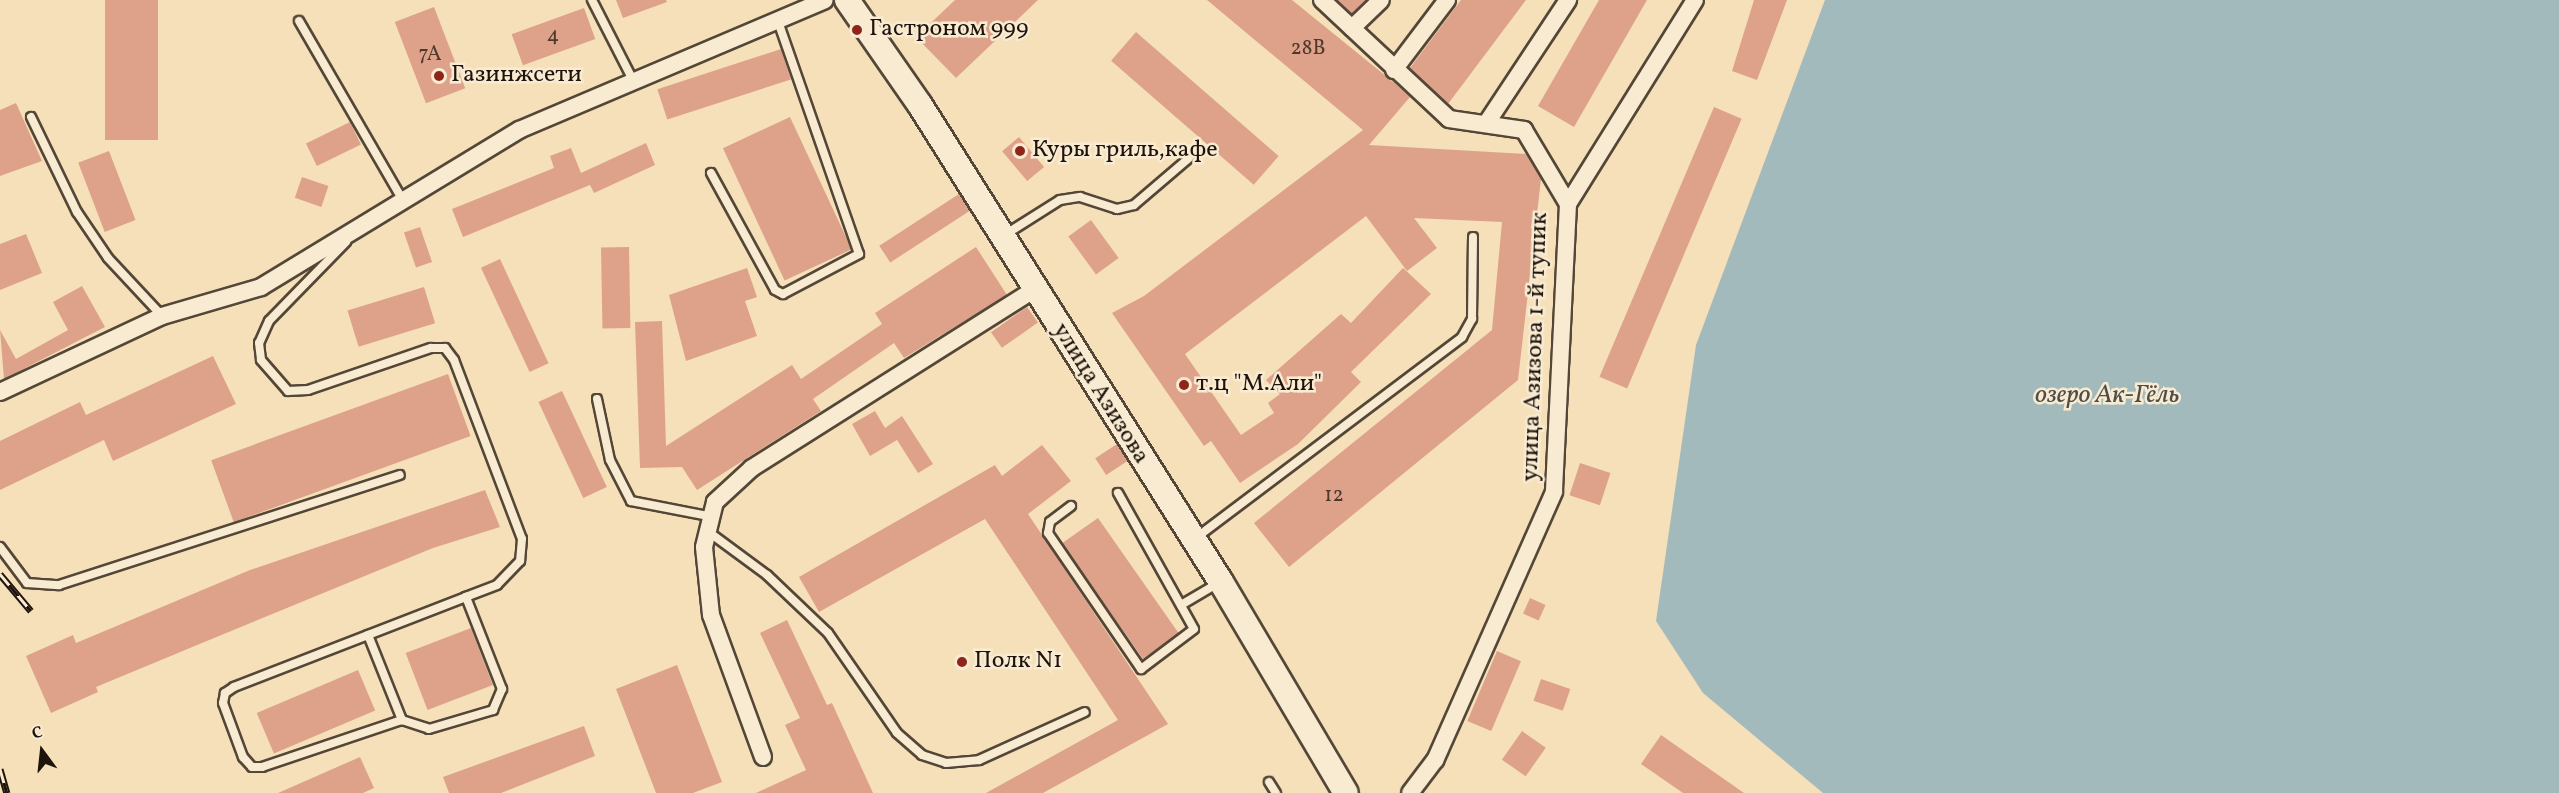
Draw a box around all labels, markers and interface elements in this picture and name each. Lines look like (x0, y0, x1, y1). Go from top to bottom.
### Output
place label: Гастроном 999 (869, 16, 1028, 44)
house number: 4 (547, 23, 559, 49)
marker: Гастроном 999 (850, 23, 864, 37)
house number: 28В (1290, 36, 1326, 62)
house number: 7А (419, 42, 441, 68)
place label: Газинжсети (451, 62, 582, 90)
marker: Газинжсети (432, 69, 446, 83)
place label: Куры гриль,кафе (1032, 137, 1218, 165)
marker: Куры гриль,кафе (1013, 144, 1027, 158)
street label: улица Азизова 1-й тупик (1517, 211, 1555, 483)
street label: улица Азизова (1045, 318, 1155, 470)
place label: т.ц "М.Али" (1196, 371, 1322, 399)
marker: т.ц "М.Али" (1177, 378, 1191, 392)
water label: озеро Ак-Гёль (2035, 380, 2179, 412)
house number: 12 (1324, 483, 1344, 509)
place label: Полк N1 (974, 648, 1062, 676)
marker: Полк N1 (955, 655, 969, 669)
north arrow (12, 721, 72, 781)
text: С (30, 722, 45, 746)

